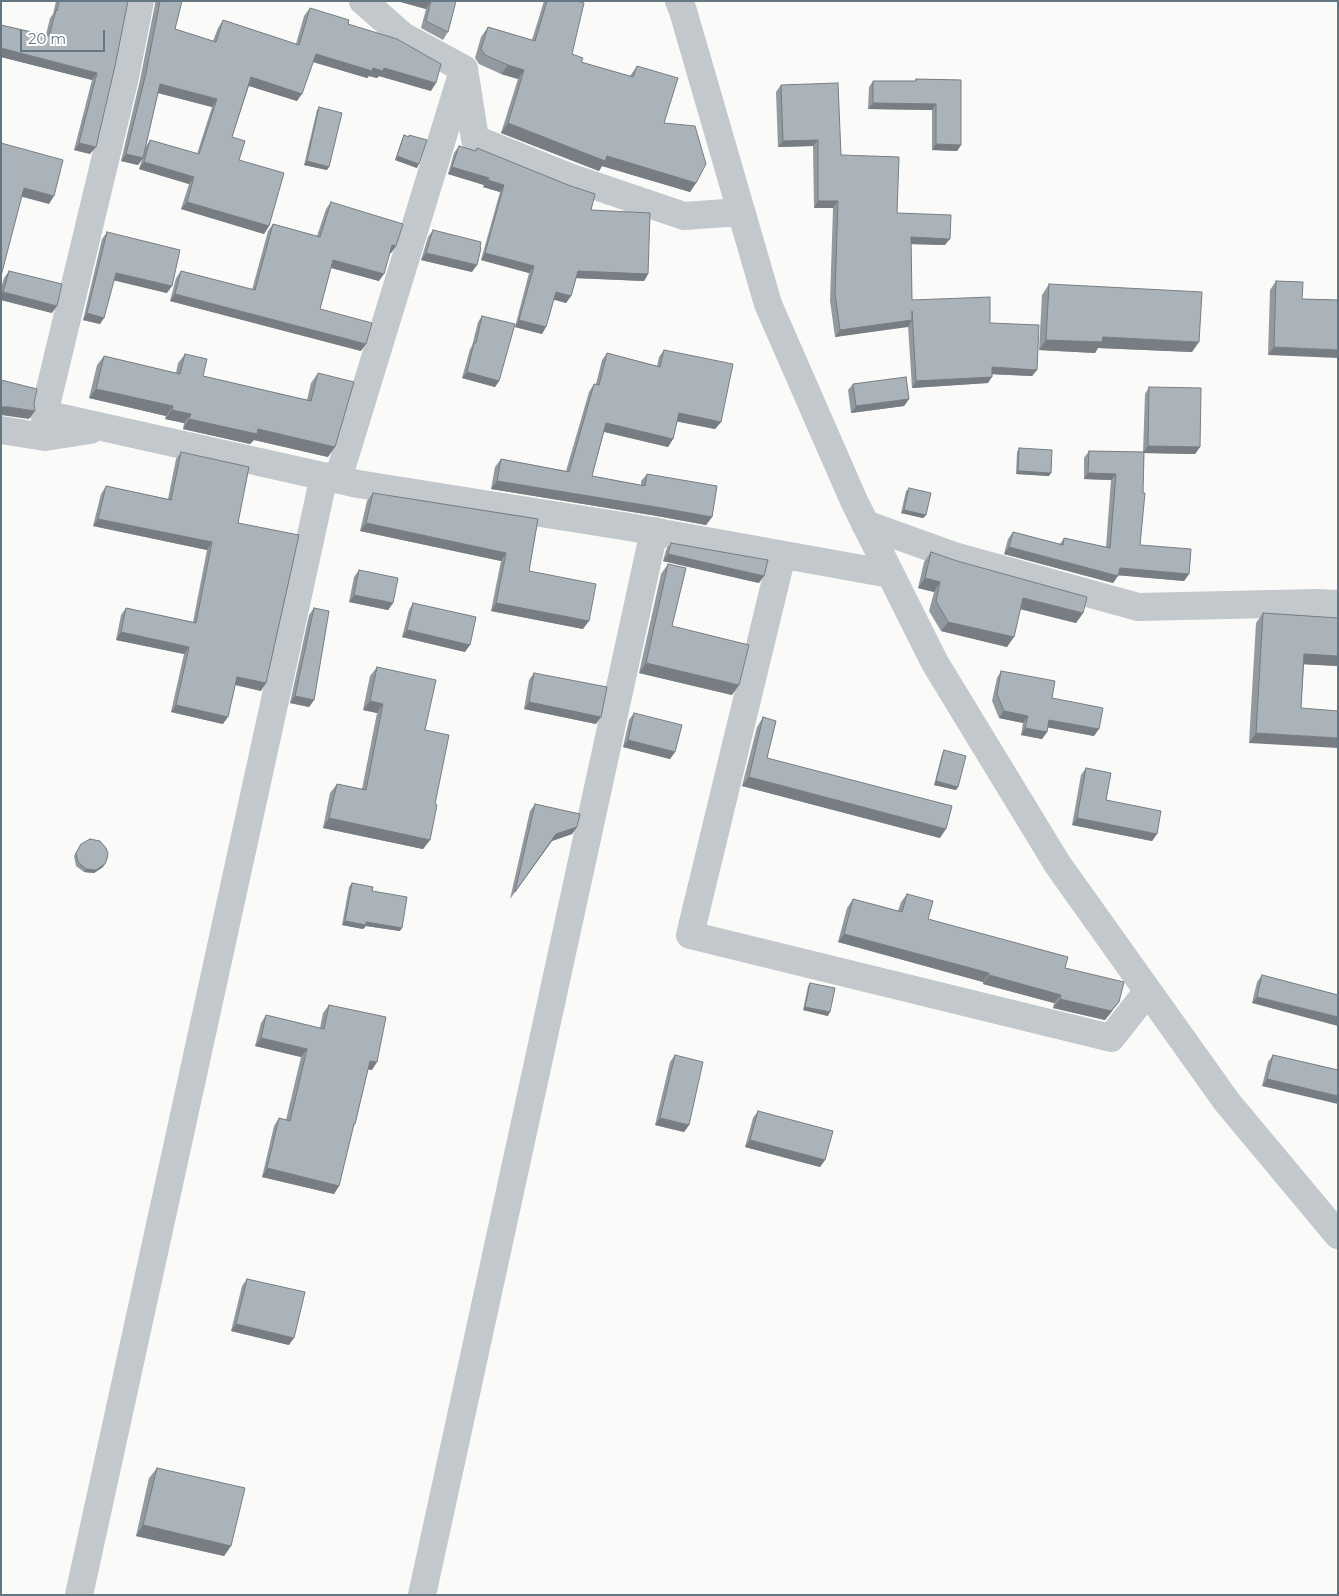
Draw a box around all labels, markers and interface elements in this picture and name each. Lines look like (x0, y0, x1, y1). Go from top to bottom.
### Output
scale bar (22, 20, 108, 52)
text: 20 m (28, 29, 66, 48)

